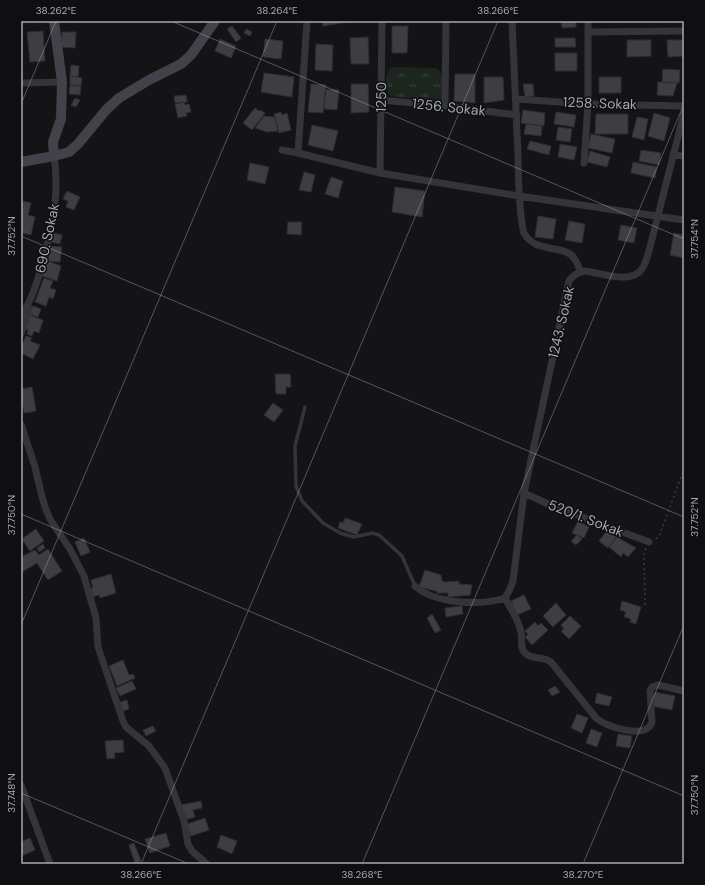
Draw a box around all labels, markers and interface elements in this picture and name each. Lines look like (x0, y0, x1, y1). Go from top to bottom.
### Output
text: 38.262°E (36, 4, 77, 17)
text: 38.264°E (256, 4, 298, 17)
text: 38.266°E (477, 4, 519, 17)
street label: 1250 (372, 82, 390, 112)
street label: 1258. Sokak (563, 93, 637, 113)
street label: 1256. Sokak (411, 94, 487, 120)
street label: 690. Sokak (31, 201, 63, 275)
text: 37.752°N (5, 216, 18, 256)
text: 37.754°N (688, 219, 701, 259)
street label: 1243. Sokak (544, 284, 578, 360)
text: 37.750°N (5, 495, 18, 535)
street label: 520/1. Sokak (546, 495, 626, 541)
text: 37.752°N (688, 497, 701, 537)
text: 37.748°N (5, 773, 18, 813)
text: 37.750°N (688, 775, 701, 815)
text: 38.266°E (120, 868, 162, 881)
text: 38.268°E (341, 868, 383, 881)
text: 38.270°E (563, 868, 604, 881)

